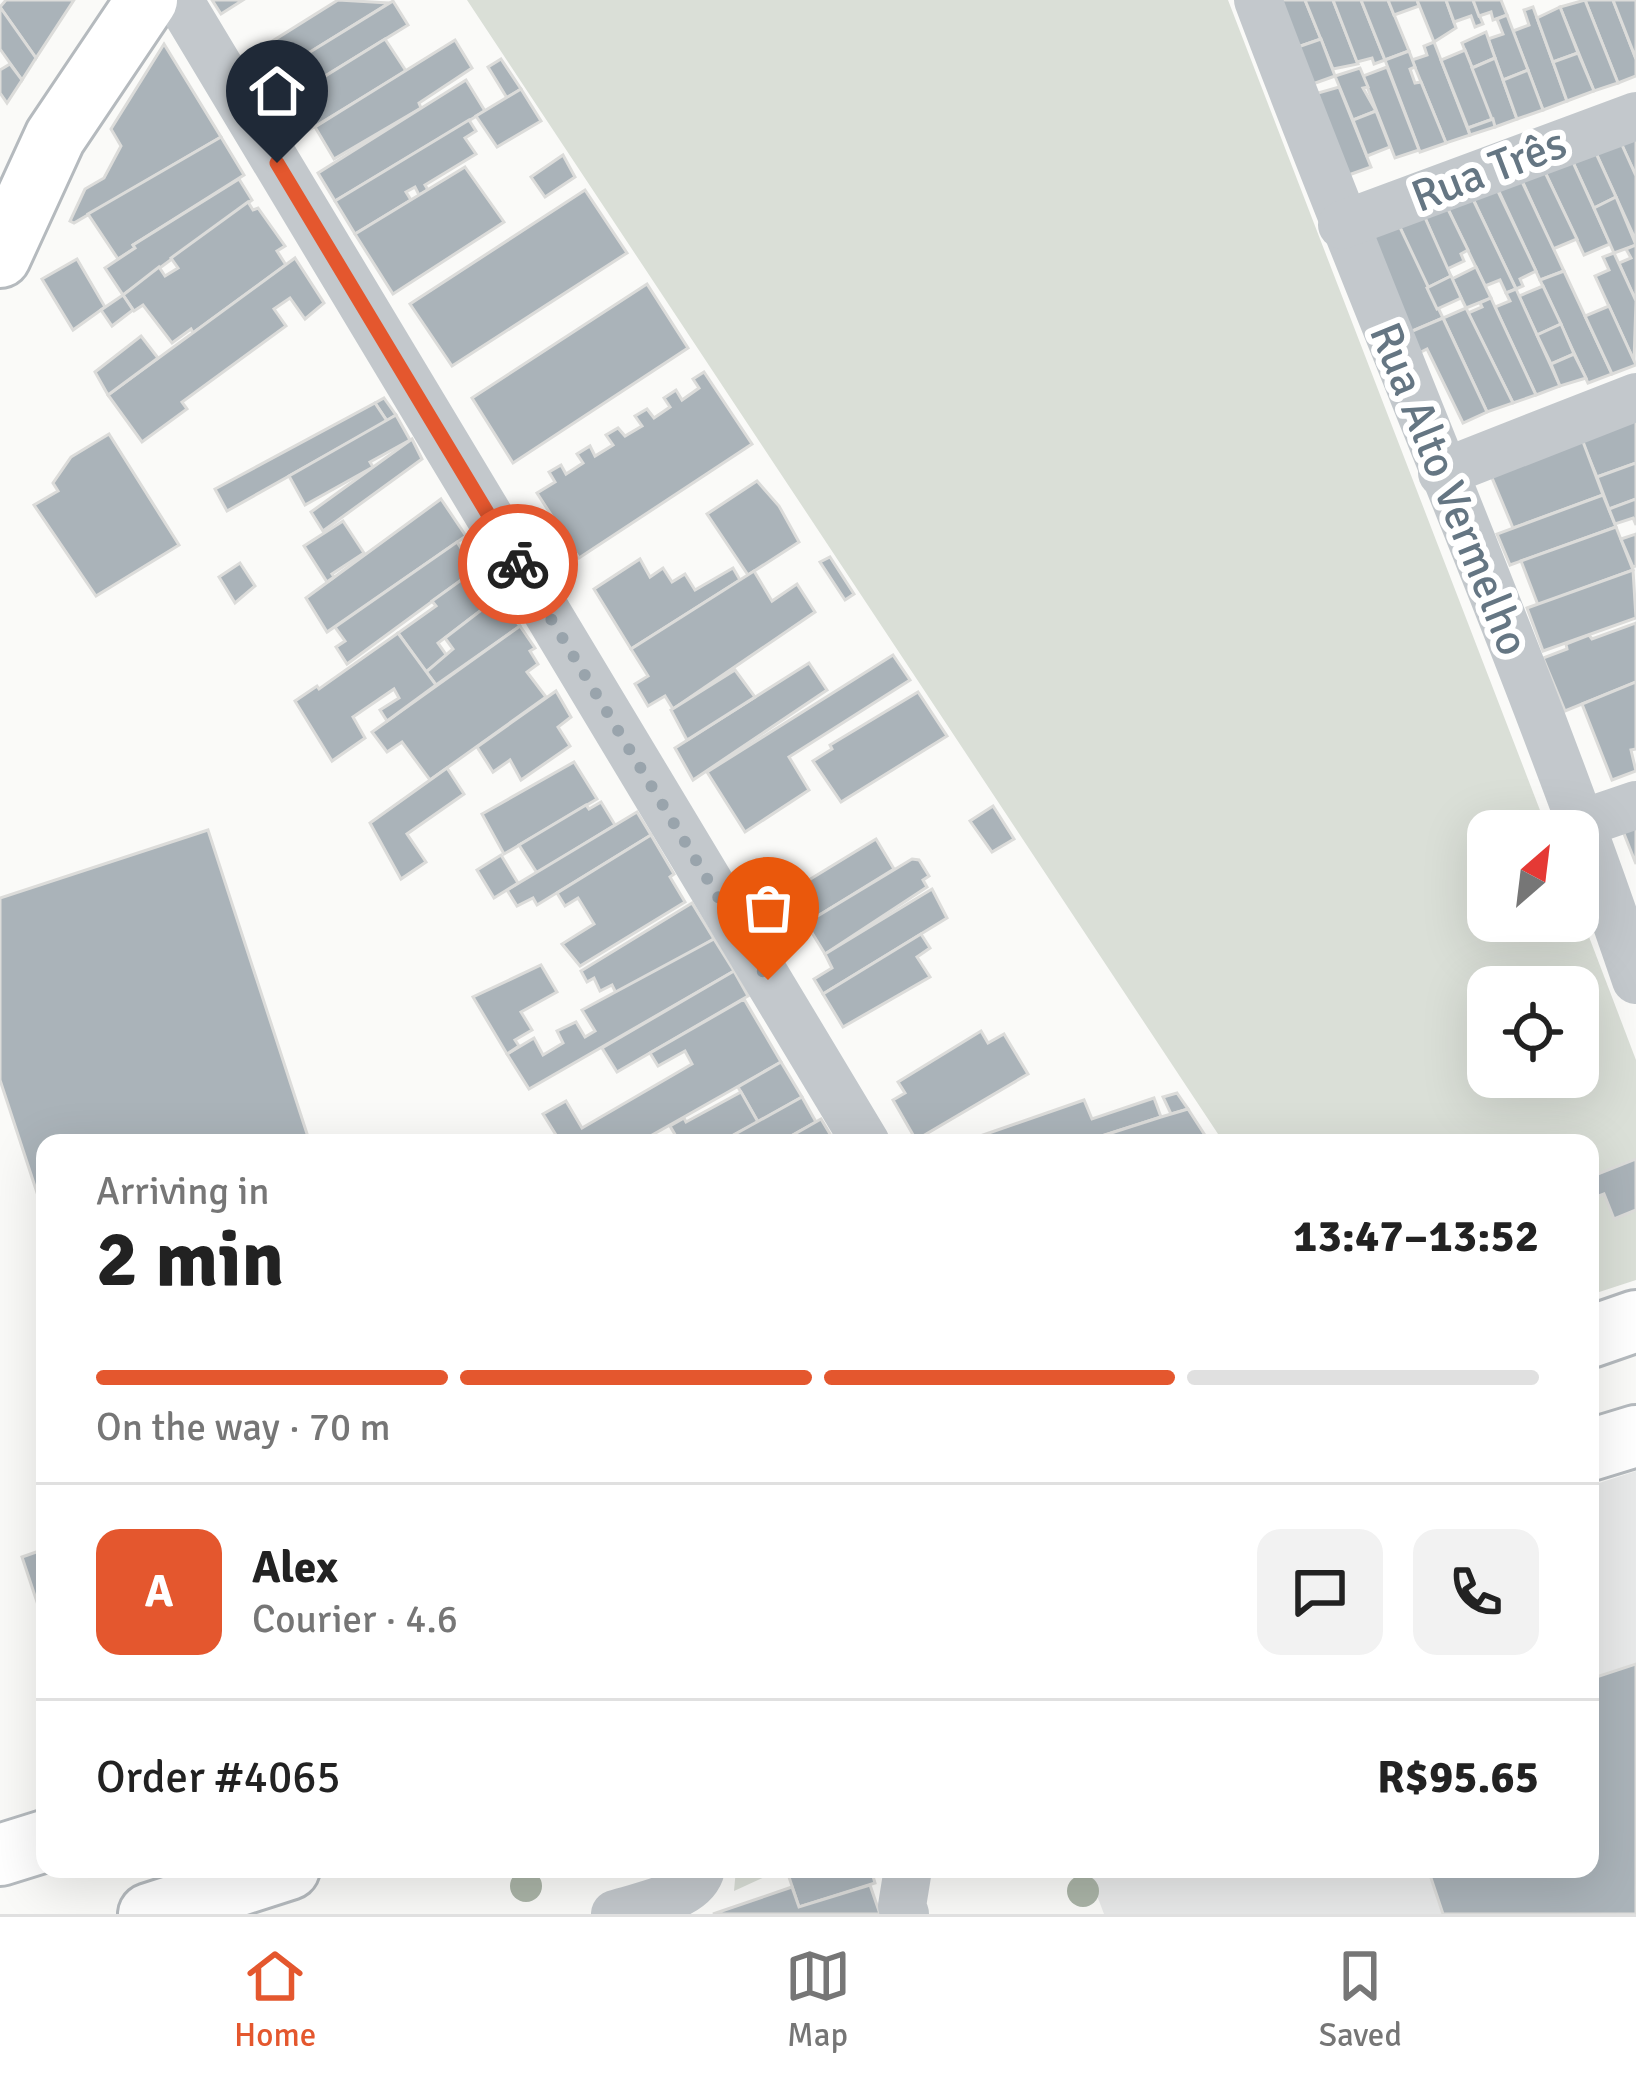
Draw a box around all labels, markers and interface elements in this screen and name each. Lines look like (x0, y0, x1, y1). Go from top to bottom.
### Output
pin (226, 40, 328, 163)
icon: home (244, 58, 310, 124)
street label: Rua Três (1404, 115, 1574, 225)
street label: Rua Alto Vermelho (1357, 315, 1541, 663)
courier (458, 504, 578, 624)
icon: bike (485, 531, 551, 597)
north arrow (1467, 810, 1599, 942)
map controls (1467, 810, 1599, 1098)
pin (717, 857, 819, 980)
icon: bag (735, 875, 801, 941)
button: locate (1467, 966, 1599, 1098)
text: Arriving in (96, 1167, 270, 1215)
text: 13:47–13:52 (1293, 1209, 1539, 1264)
text: 2 min (96, 1212, 284, 1308)
text: On the way · 70 m (96, 1403, 391, 1451)
button: chat (1257, 1529, 1383, 1655)
button: phone (1413, 1529, 1539, 1655)
text: Alex (252, 1540, 338, 1595)
text: A (145, 1564, 173, 1619)
text: Courier · 4.6 (252, 1595, 458, 1643)
text: Order #4065 (96, 1750, 341, 1805)
text: R$95.65 (1377, 1750, 1539, 1805)
tab: Home (234, 1943, 316, 2056)
tab: Map (785, 1943, 851, 2056)
tab: Saved (1319, 1943, 1402, 2056)

